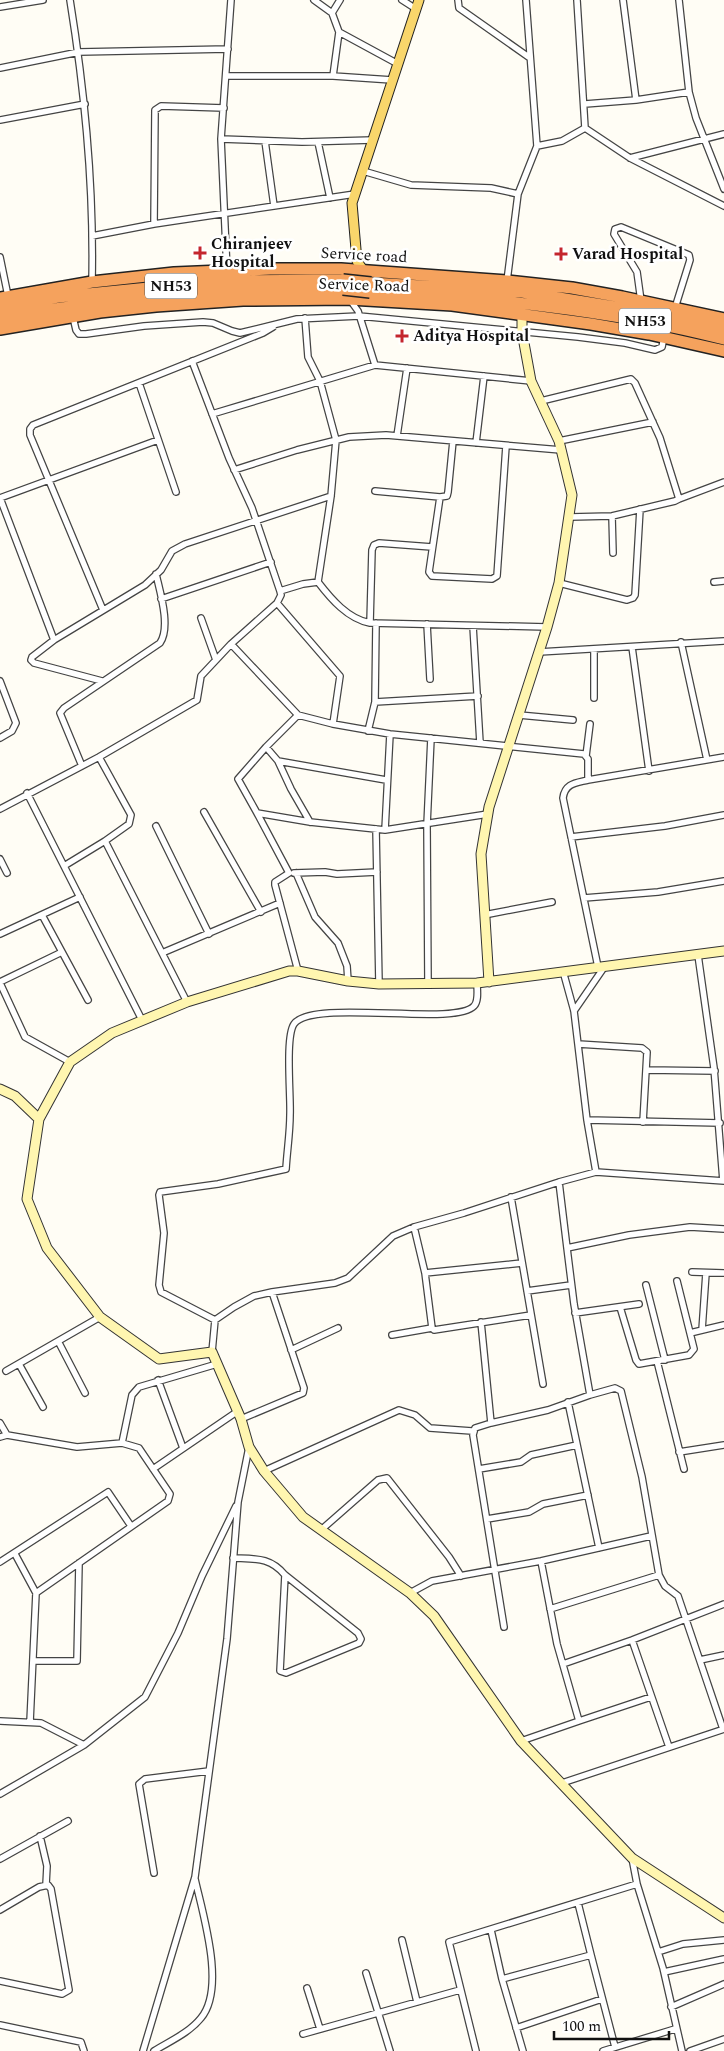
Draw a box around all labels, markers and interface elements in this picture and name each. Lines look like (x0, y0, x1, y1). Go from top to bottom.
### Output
place label: Chiranjeev Hospital (211, 232, 293, 274)
street label: Service road (320, 241, 408, 269)
place label: Varad Hospital (572, 242, 683, 266)
marker: Chiranjeev Hospital (193, 246, 207, 260)
marker: Varad Hospital (554, 247, 568, 261)
street label: Service Road (318, 271, 410, 299)
road number: NH53 (145, 274, 197, 298)
road number: NH53 (619, 308, 671, 334)
place label: Aditya Hospital (413, 324, 529, 348)
marker: Aditya Hospital (395, 329, 409, 343)
scale bar (554, 2008, 669, 2040)
text: 100 m (562, 2015, 601, 2038)

